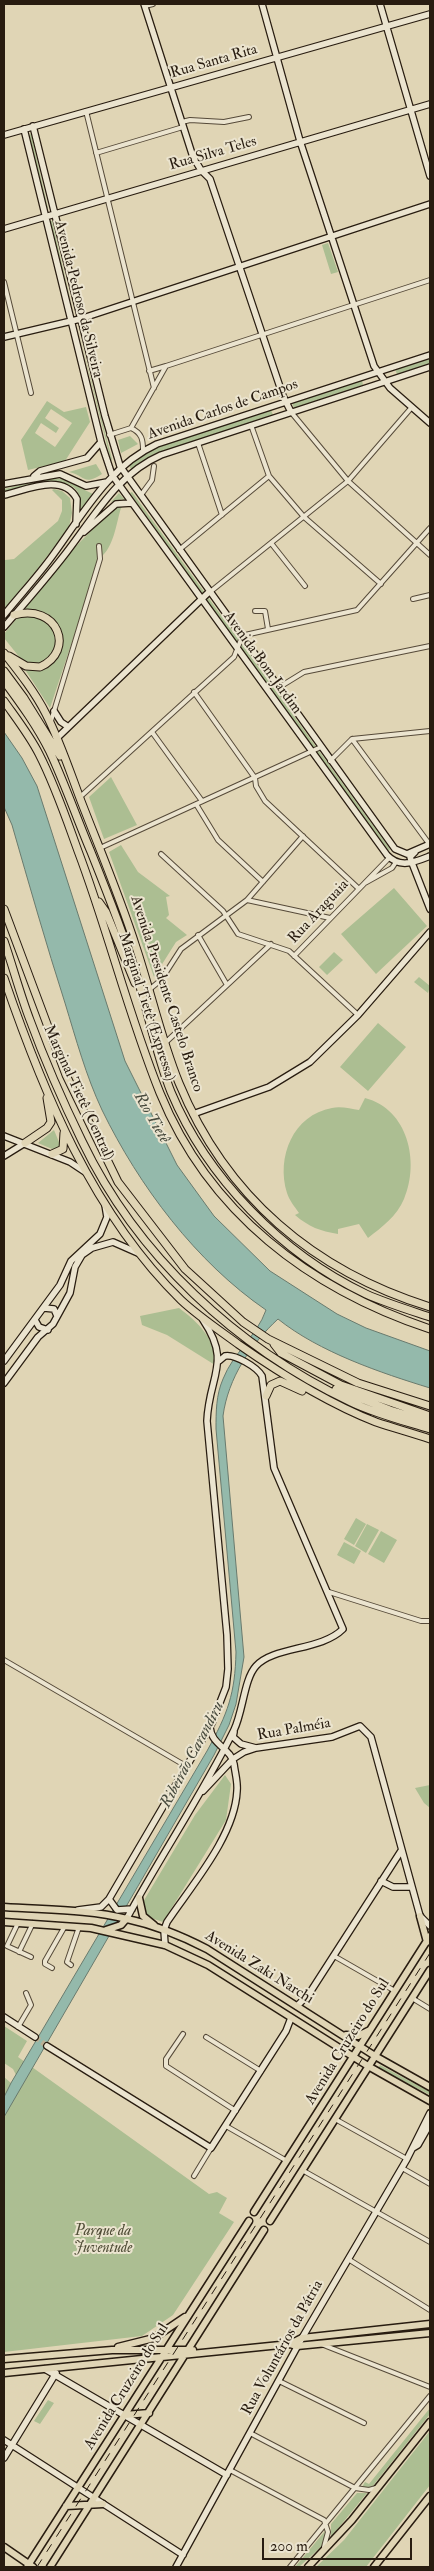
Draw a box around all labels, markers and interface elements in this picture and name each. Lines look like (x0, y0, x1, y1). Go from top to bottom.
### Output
street label: Rua Santa Rita (168, 41, 260, 83)
street label: Rua Silva Teles (167, 133, 259, 175)
street label: Avenida Pedroso da Silveira (50, 218, 106, 380)
street label: Avenida Carlos de Campos (146, 376, 300, 444)
street label: Avenida Bom Jardim (219, 608, 305, 718)
street label: Rua Araguaia (285, 876, 353, 948)
street label: Avenida Presidente Castelo Branco (126, 894, 206, 1094)
street label: Marginal Tietê (Expressa) (113, 930, 179, 1084)
street label: Marginal Tietê (Central) (39, 1022, 117, 1164)
water label: Rio Tietê (129, 1089, 173, 1147)
water label: Ribeirão Carandiru (157, 1699, 229, 1811)
street label: Rua Palméia (256, 1715, 332, 1745)
street label: Avenida Zaki Narchi (201, 1927, 317, 2009)
street label: Avenida Cruzeiro do Sul (302, 1976, 394, 2108)
park label: Parque da Juventude (74, 2223, 132, 2258)
street label: Rua Voluntários da Pátria (238, 2277, 328, 2419)
street label: Avenida Cruzeiro do Sul (81, 2321, 173, 2453)
scale bar (264, 2528, 414, 2560)
text: 200 m (270, 2537, 308, 2556)

